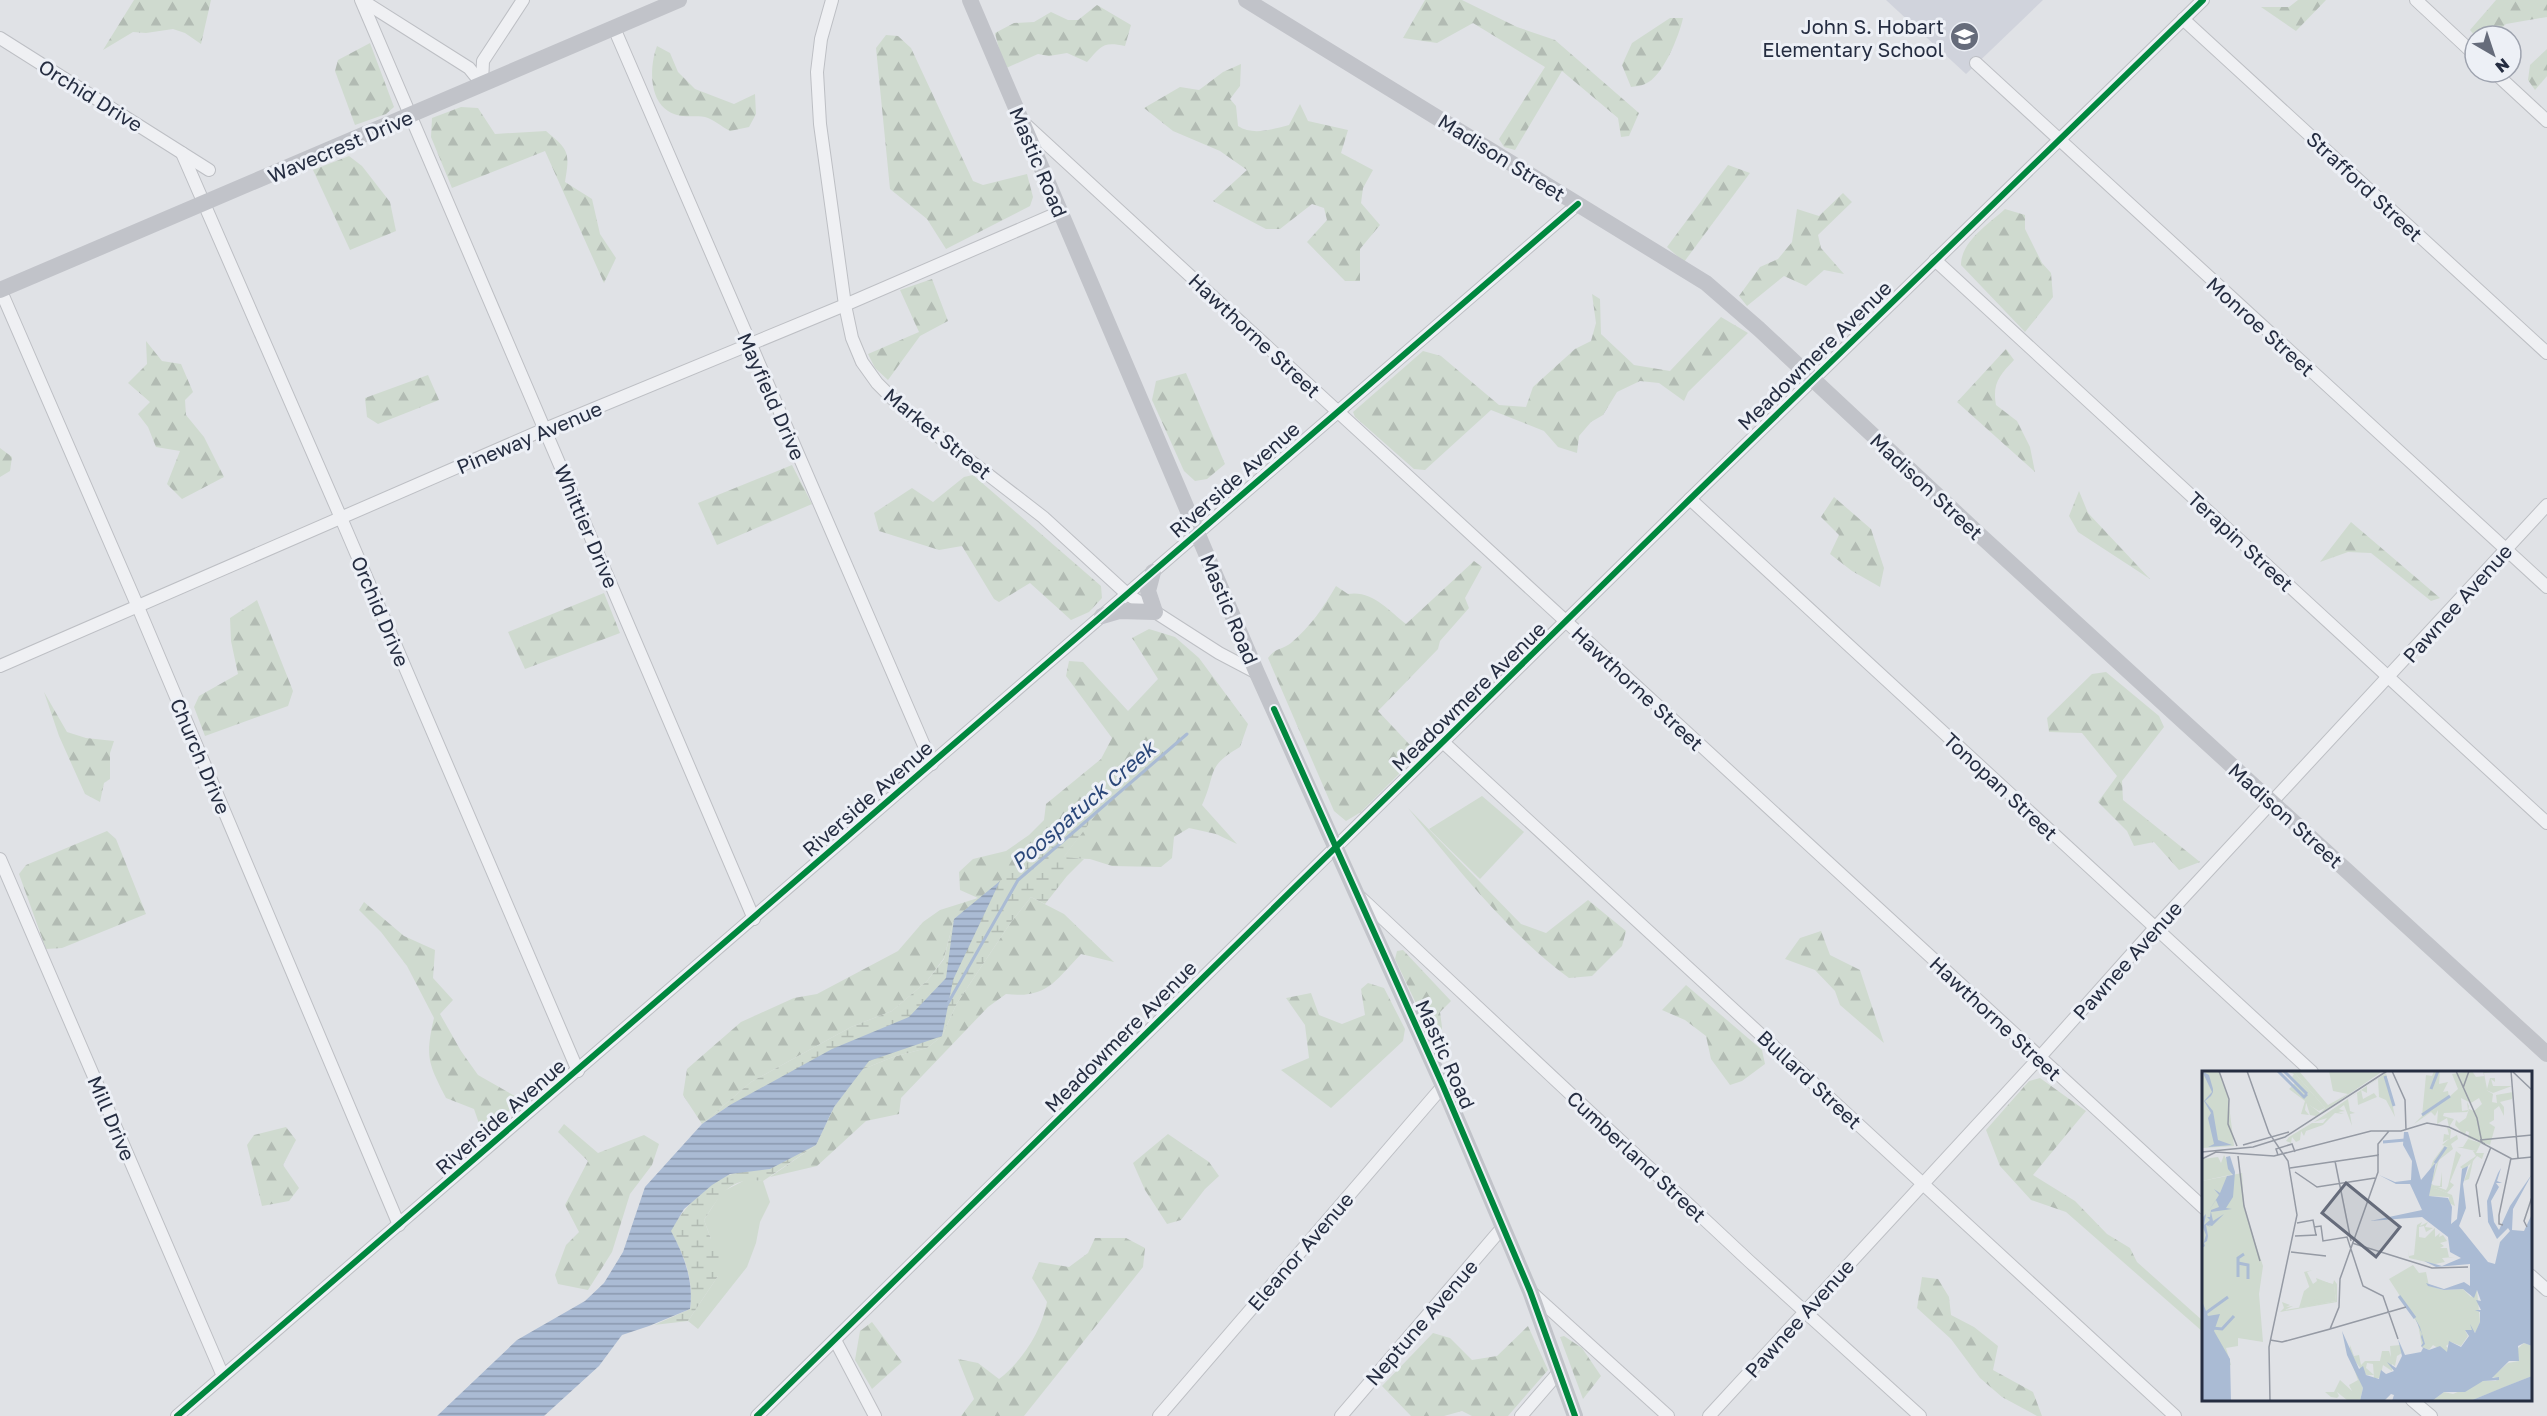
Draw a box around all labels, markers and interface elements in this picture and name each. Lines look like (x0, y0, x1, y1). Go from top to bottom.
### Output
place label: John S. Hobart Elementary School (1762, 14, 1944, 61)
school or university icon: John S. Hobart Elementary School (1949, 21, 1981, 53)
north arrow (2463, 24, 2523, 84)
street label: Orchid Drive (35, 54, 147, 136)
text: N (2491, 54, 2513, 77)
street label: Mastic Road (1005, 103, 1073, 221)
street label: Wavecrest Drive (264, 105, 416, 187)
street label: Madison Street (1434, 108, 1570, 206)
street label: Strafford Street (2302, 126, 2428, 246)
street label: Hawthorne Street (1184, 268, 1326, 402)
street label: Monroe Street (2202, 271, 2320, 381)
street label: Meadowmere Avenue (1732, 275, 1896, 435)
street label: Mayfield Drive (733, 329, 811, 463)
street label: Market Street (880, 382, 996, 484)
street label: Pineway Avenue (453, 396, 605, 478)
street label: Riverside Avenue (1164, 416, 1304, 542)
street label: Madison Street (1866, 428, 1988, 544)
street label: Whittier Drive (550, 461, 624, 591)
street label: Terapin Street (2183, 486, 2299, 596)
street label: Pawnee Avenue (2397, 539, 2517, 667)
street label: Mastic Road (1196, 550, 1264, 668)
street label: Orchid Drive (347, 552, 415, 670)
street label: Meadowmere Avenue (1386, 616, 1550, 776)
street label: Hawthorne Street (1567, 621, 1709, 755)
street label: Church Drive (166, 695, 236, 817)
street label: Tonopan Street (1939, 727, 2063, 845)
water label: Poospatuck Creek (1006, 734, 1162, 875)
street label: Riverside Avenue (797, 735, 937, 861)
street label: Madison Street (2224, 757, 2348, 873)
street label: Pawnee Avenue (2067, 896, 2187, 1024)
street label: Hawthorne Street (1925, 951, 2067, 1085)
street label: Meadowmere Avenue (1039, 955, 1201, 1117)
street label: Mastic Road (1411, 996, 1481, 1112)
street label: Bullard Street (1753, 1025, 1867, 1133)
street label: Riverside Avenue (430, 1053, 570, 1179)
inset map (2202, 1071, 2532, 1401)
street label: Mill Drive (83, 1072, 141, 1164)
street label: Cumberland Street (1562, 1085, 1712, 1227)
street label: Eleanor Avenue (1242, 1187, 1358, 1315)
street label: Neptune Avenue (1360, 1254, 1482, 1390)
street label: Pawnee Avenue (1739, 1254, 1859, 1382)

